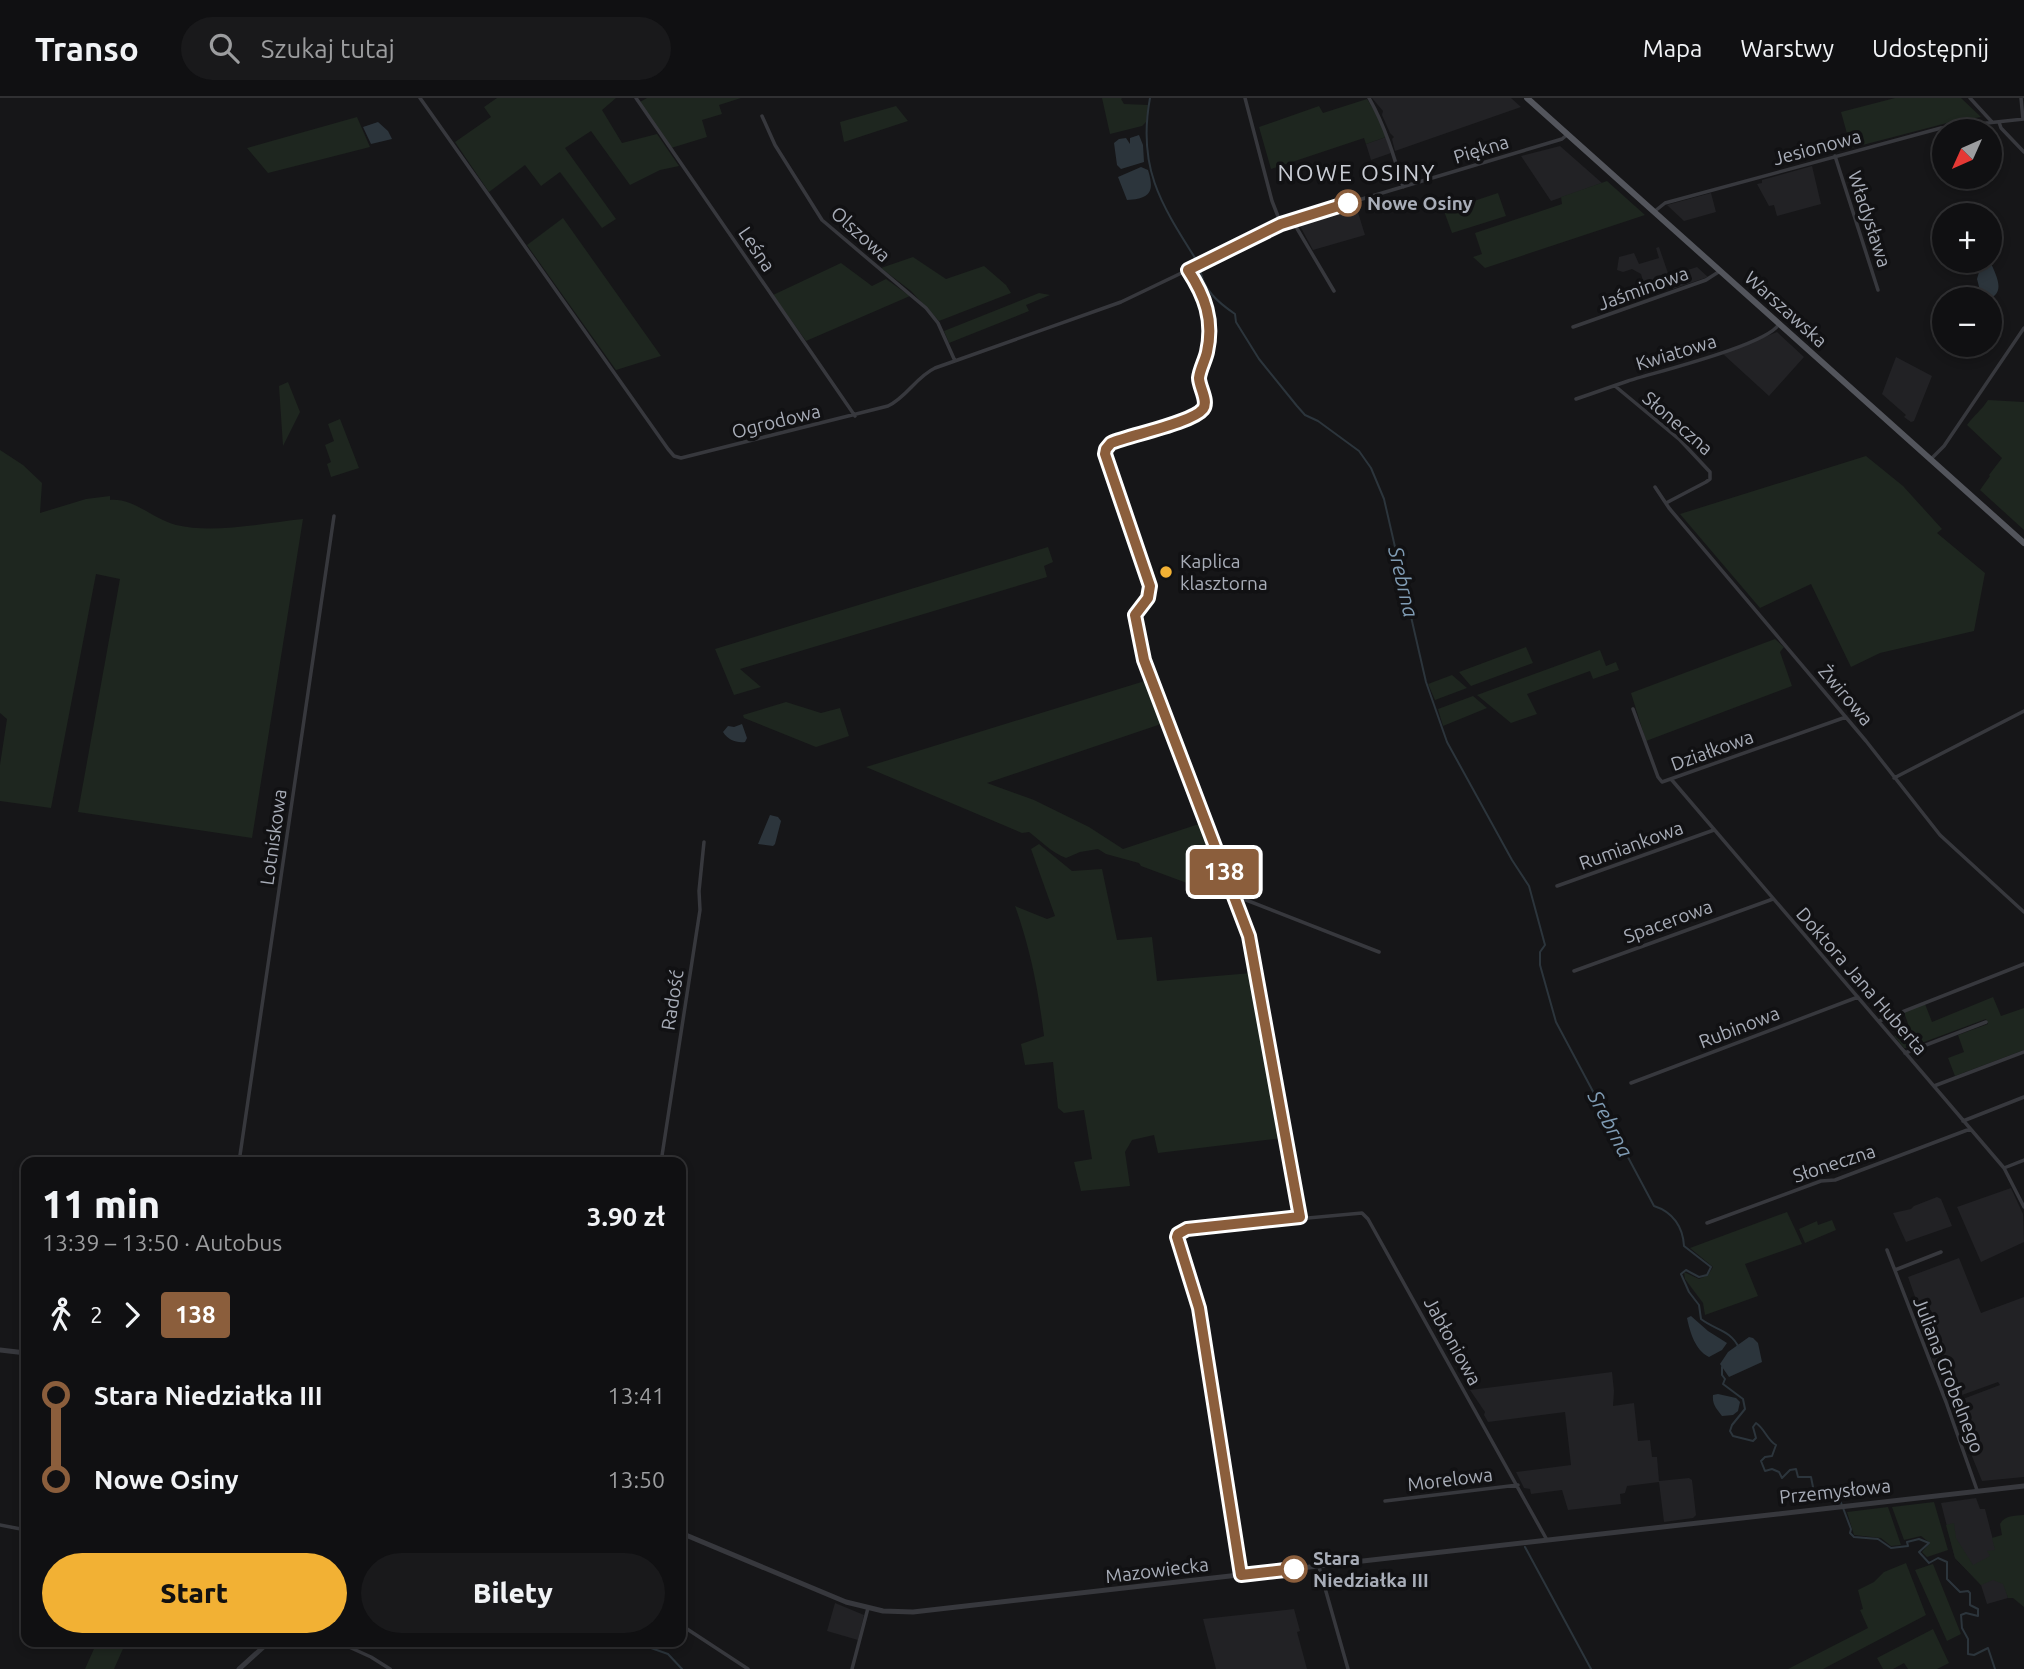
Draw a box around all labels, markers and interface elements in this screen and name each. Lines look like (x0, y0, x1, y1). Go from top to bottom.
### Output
search box (181, 17, 671, 80)
icon: search (205, 29, 243, 67)
text: Transo (35, 30, 139, 67)
text: Szukaj tutaj (261, 34, 395, 63)
text: Mapa (1643, 35, 1702, 62)
text: Warstwy (1740, 35, 1834, 62)
text: Udostępnij (1872, 35, 1989, 62)
north arrow (1932, 119, 2002, 189)
map controls (1932, 119, 2002, 357)
street label: Jesionowa (1771, 125, 1863, 169)
street label: Piękna (1451, 130, 1511, 168)
district label: NOWE OSINY (1277, 160, 1437, 185)
street label: Władysława (1844, 168, 1896, 270)
marker: Nowe Osiny (1335, 190, 1361, 216)
place label: Nowe Osiny (1367, 192, 1473, 214)
street label: Olszowa (827, 202, 895, 266)
button: + (1932, 203, 2002, 273)
street label: Leśna (734, 223, 780, 275)
street label: Jaśminowa (1595, 261, 1691, 315)
street label: Warszawska (1740, 266, 1832, 352)
button: − (1932, 287, 2002, 357)
street label: Kwiatowa (1633, 329, 1719, 375)
street label: Słoneczna (1638, 387, 1718, 459)
street label: Ogrodowa (729, 399, 823, 443)
water label: Srebrna (1384, 543, 1424, 619)
place label: Kaplica klasztorna (1180, 550, 1268, 594)
marker: Kaplica klasztorna (1158, 564, 1174, 580)
street label: Żwirowa (1814, 660, 1878, 730)
street label: Działkowa (1668, 725, 1756, 775)
street label: Lotniskowa (255, 788, 291, 886)
street label: Rumiankowa (1576, 816, 1686, 874)
line badge: 138 (1184, 849, 1264, 895)
text: 138 (1204, 858, 1244, 885)
street label: Spacerowa (1621, 895, 1715, 947)
street label: Doktora Jana Huberta (1792, 903, 1932, 1059)
street label: Radość (656, 968, 688, 1032)
street label: Rubinowa (1695, 1002, 1783, 1052)
water label: Srebrna (1583, 1085, 1638, 1161)
street label: Słoneczna (1790, 1139, 1878, 1187)
text: 11 min (42, 1183, 160, 1225)
text: 3.90 zł (587, 1202, 665, 1231)
text: 13:39 – 13:50 · Autobus (42, 1230, 282, 1255)
street label: Jabłoniowa (1420, 1293, 1486, 1389)
street label: Juliana Grobelnego (1909, 1294, 1989, 1456)
icon: walk (42, 1296, 80, 1334)
icon: forward (113, 1296, 151, 1334)
text: 138 (175, 1301, 216, 1328)
text: 2 (90, 1302, 103, 1327)
text: Stara Niedziałka III (94, 1381, 323, 1410)
text: 13:41 (607, 1383, 665, 1408)
street label: Morelowa (1406, 1463, 1494, 1495)
text: Nowe Osiny (94, 1465, 239, 1494)
text: 13:50 (607, 1467, 665, 1492)
street label: Przemysłowa (1778, 1474, 1892, 1508)
place label: Stara Niedziałka III (1313, 1547, 1429, 1591)
button: Start (42, 1553, 347, 1633)
button: Bilety (361, 1553, 665, 1633)
street label: Mazowiecka (1104, 1553, 1210, 1587)
marker: Stara Niedziałka III (1281, 1556, 1307, 1582)

